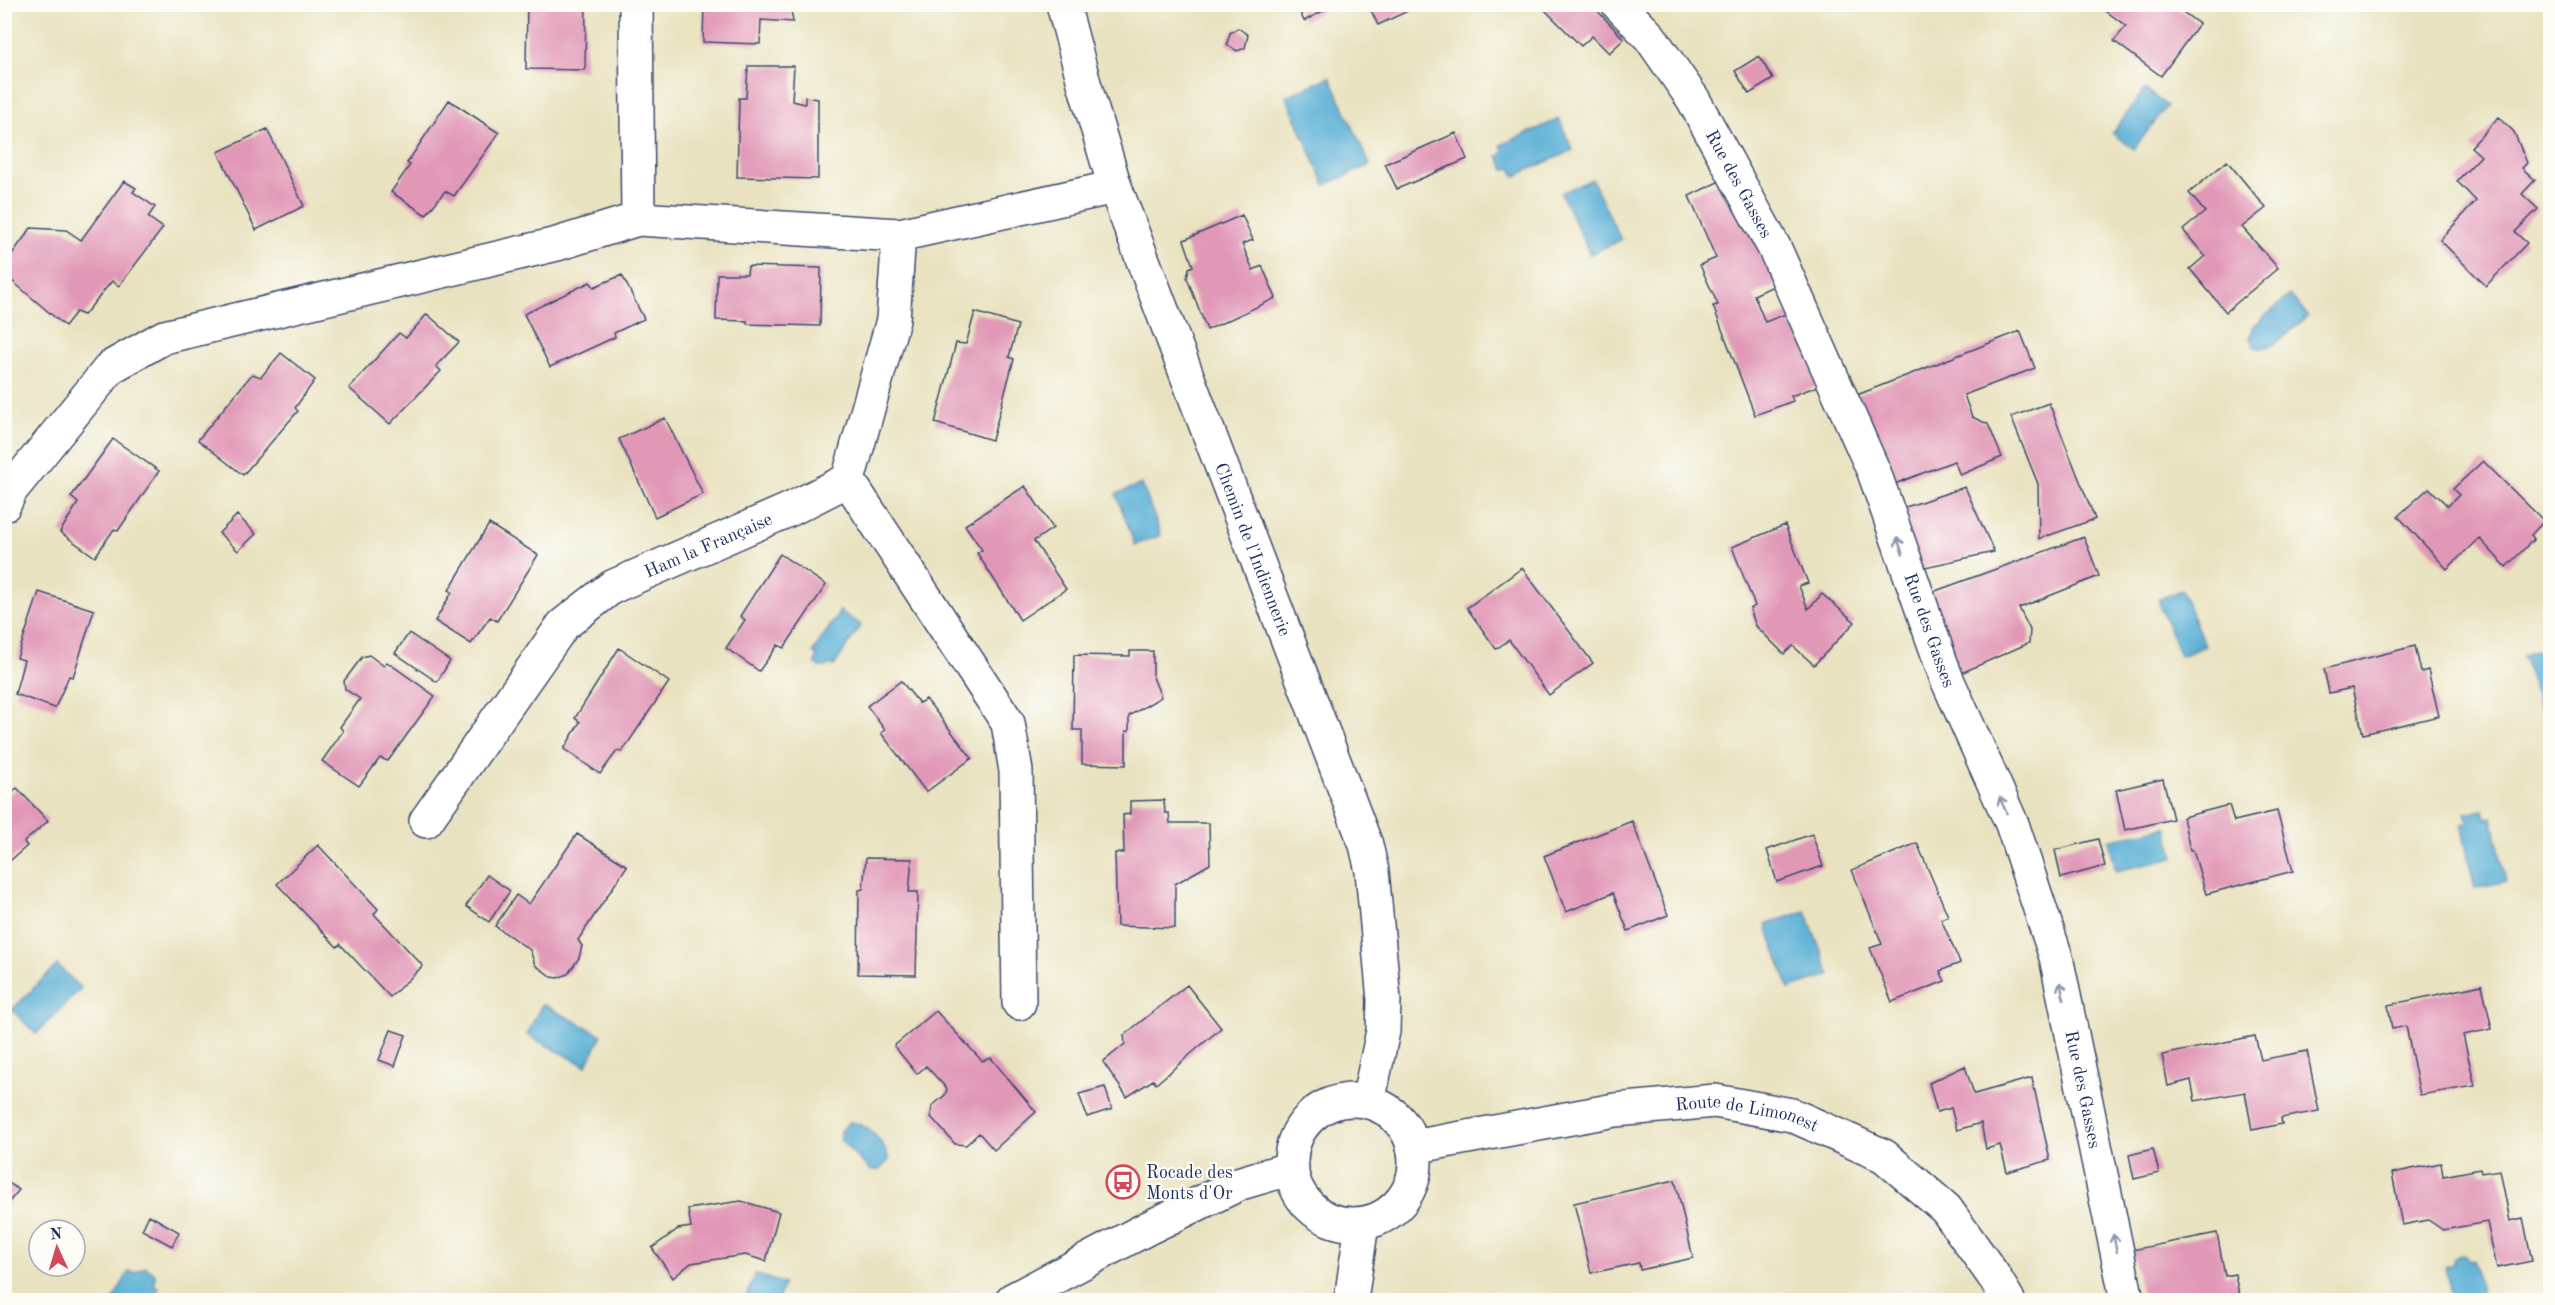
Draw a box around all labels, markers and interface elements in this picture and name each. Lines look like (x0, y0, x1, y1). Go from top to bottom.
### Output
street label: Rue des Gasses (1702, 127, 1775, 241)
street label: Chemin de l'Indiennerie (1211, 461, 1293, 639)
street label: Ham la Française (642, 510, 775, 582)
one-way arrow (1894, 537, 1905, 556)
street label: Rue des Gasses (1900, 571, 1958, 691)
one-way arrow (1997, 797, 2009, 815)
one-way arrow (2056, 981, 2068, 1000)
street label: Rue des Gasses (2061, 1029, 2103, 1150)
street label: Route de Limonest (1675, 1093, 1821, 1136)
bus stop icon: Rocade des Monts d'Or (1105, 1164, 1141, 1200)
place label: Rocade des Monts d'Or (1146, 1164, 1233, 1203)
north arrow (27, 1218, 87, 1278)
text: N (49, 1227, 64, 1243)
one-way arrow (2109, 1234, 2121, 1253)

